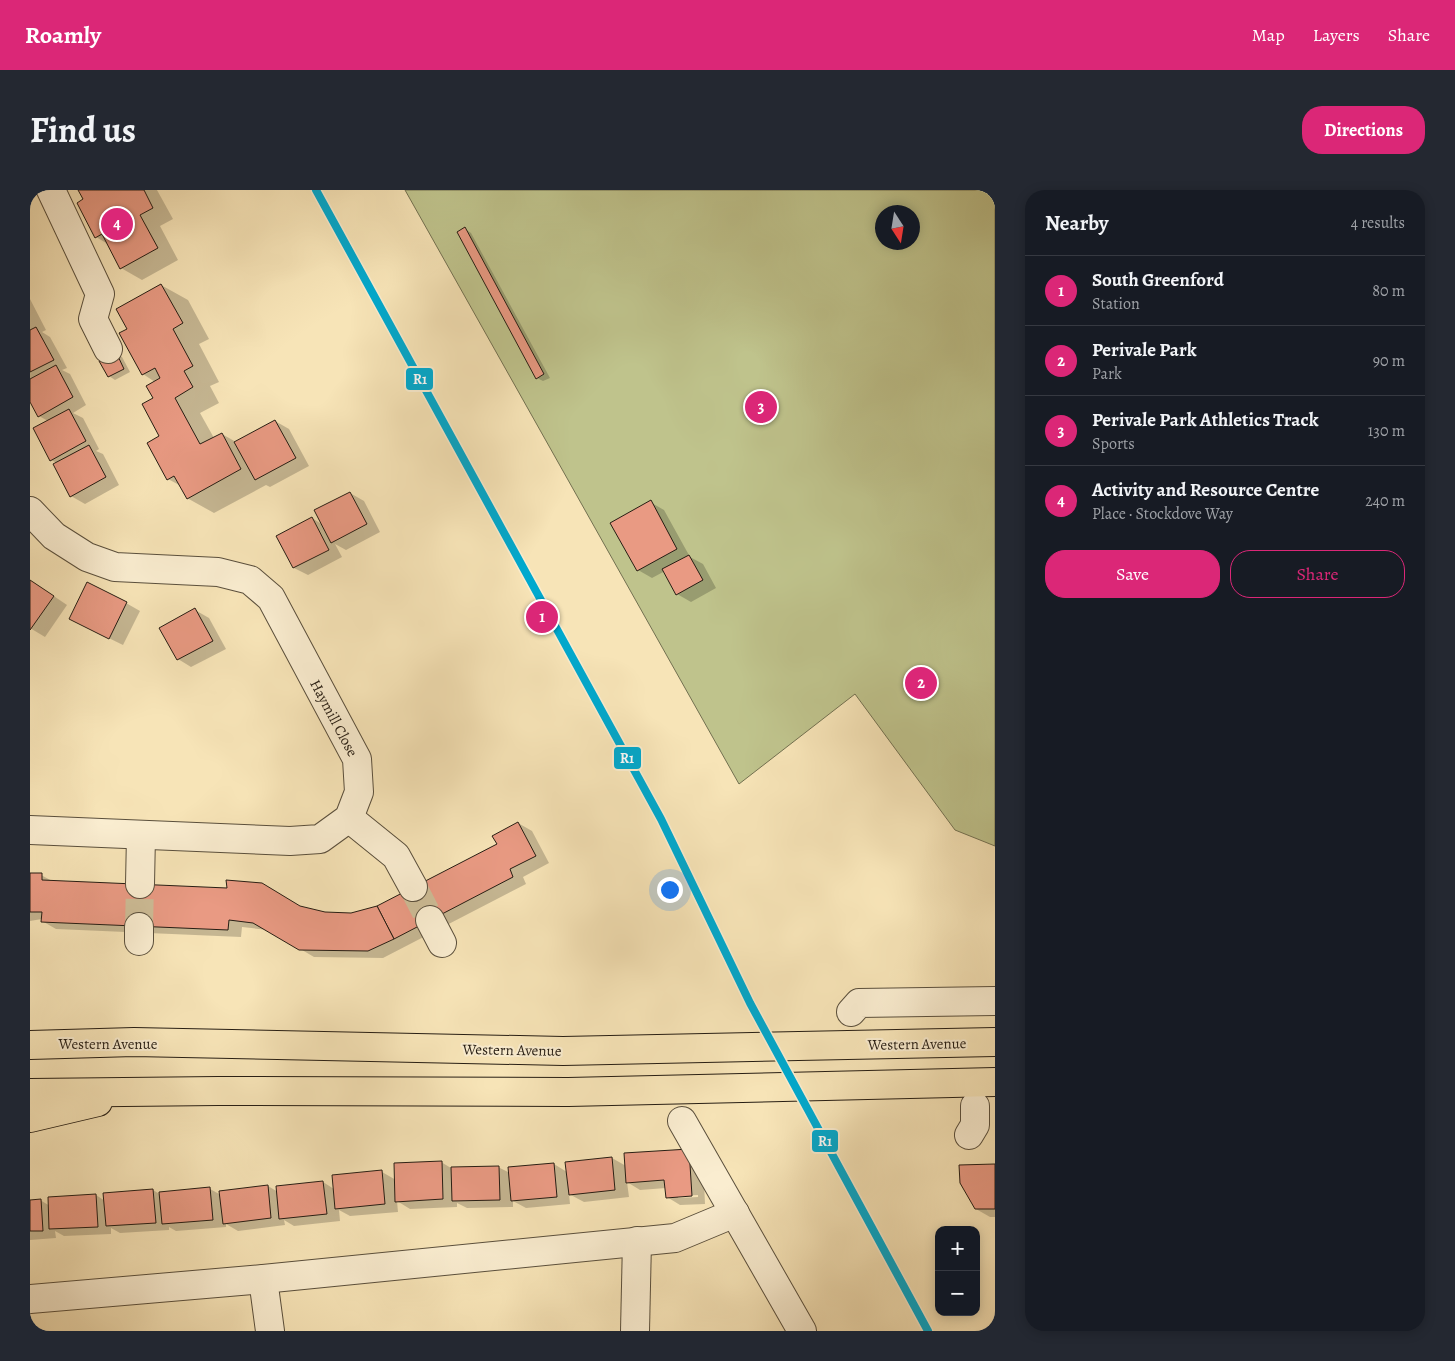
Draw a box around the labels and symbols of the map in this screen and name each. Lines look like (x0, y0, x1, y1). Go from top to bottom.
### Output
pin: 4 (101, 205, 133, 243)
north arrow (875, 205, 920, 250)
line badge: R1 (405, 367, 434, 391)
text: R1 (413, 370, 427, 389)
pin: 3 (745, 388, 777, 426)
pin: 1 (526, 598, 558, 636)
pin: 2 (905, 664, 937, 702)
street label: Haymill Close (305, 676, 363, 760)
line badge: R1 (613, 746, 642, 770)
text: R1 (620, 749, 634, 768)
your location (657, 877, 683, 903)
street label: Western Avenue (866, 1033, 967, 1055)
street label: Western Avenue (58, 1034, 158, 1054)
street label: Western Avenue (461, 1039, 562, 1061)
line badge: R1 (811, 1129, 839, 1153)
text: R1 (818, 1132, 832, 1151)

